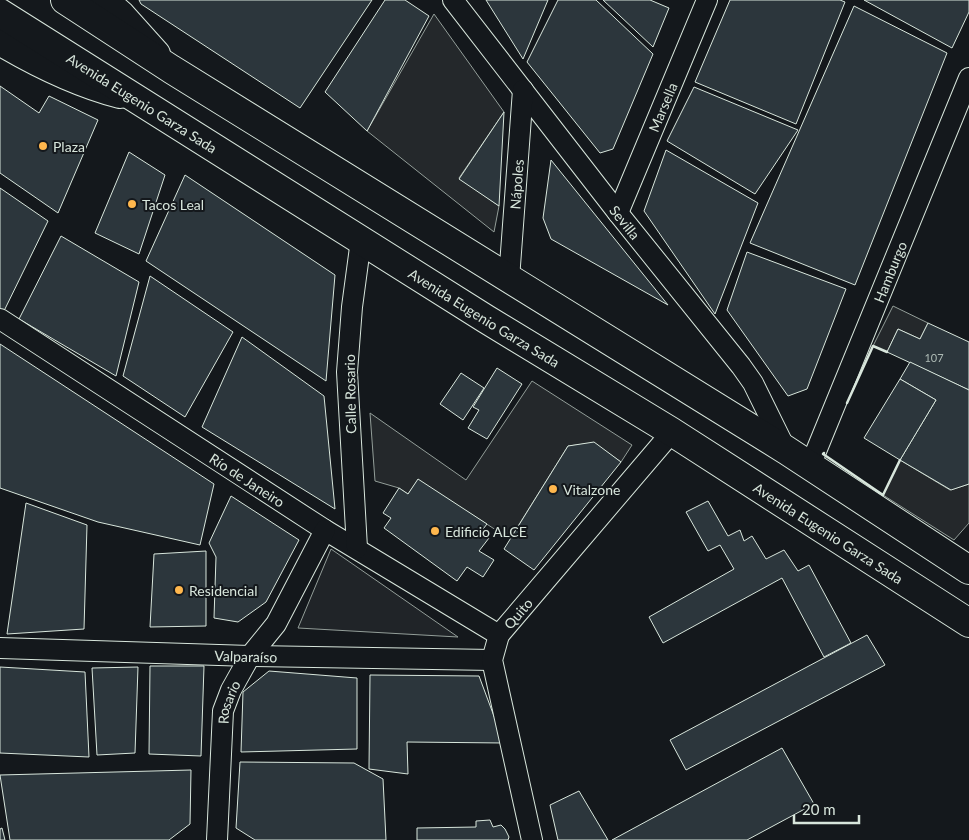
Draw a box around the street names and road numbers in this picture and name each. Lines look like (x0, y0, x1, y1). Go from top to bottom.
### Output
street label: Avenida Eugenio Garza Sada (64, 49, 220, 156)
street label: Marsella (644, 80, 680, 134)
street label: Nápoles (506, 159, 526, 210)
street label: Sevilla (606, 202, 644, 243)
street label: Hamburgo (870, 238, 910, 305)
street label: Avenida Eugenio Garza Sada (406, 264, 563, 370)
street label: Calle Rosario (341, 354, 359, 434)
street label: Río de Janeiro (207, 449, 288, 510)
street label: Avenida Eugenio Garza Sada (751, 478, 906, 587)
street label: Quito (500, 594, 536, 632)
street label: Valparaíso (214, 646, 278, 665)
street label: Rosario (214, 677, 243, 724)

